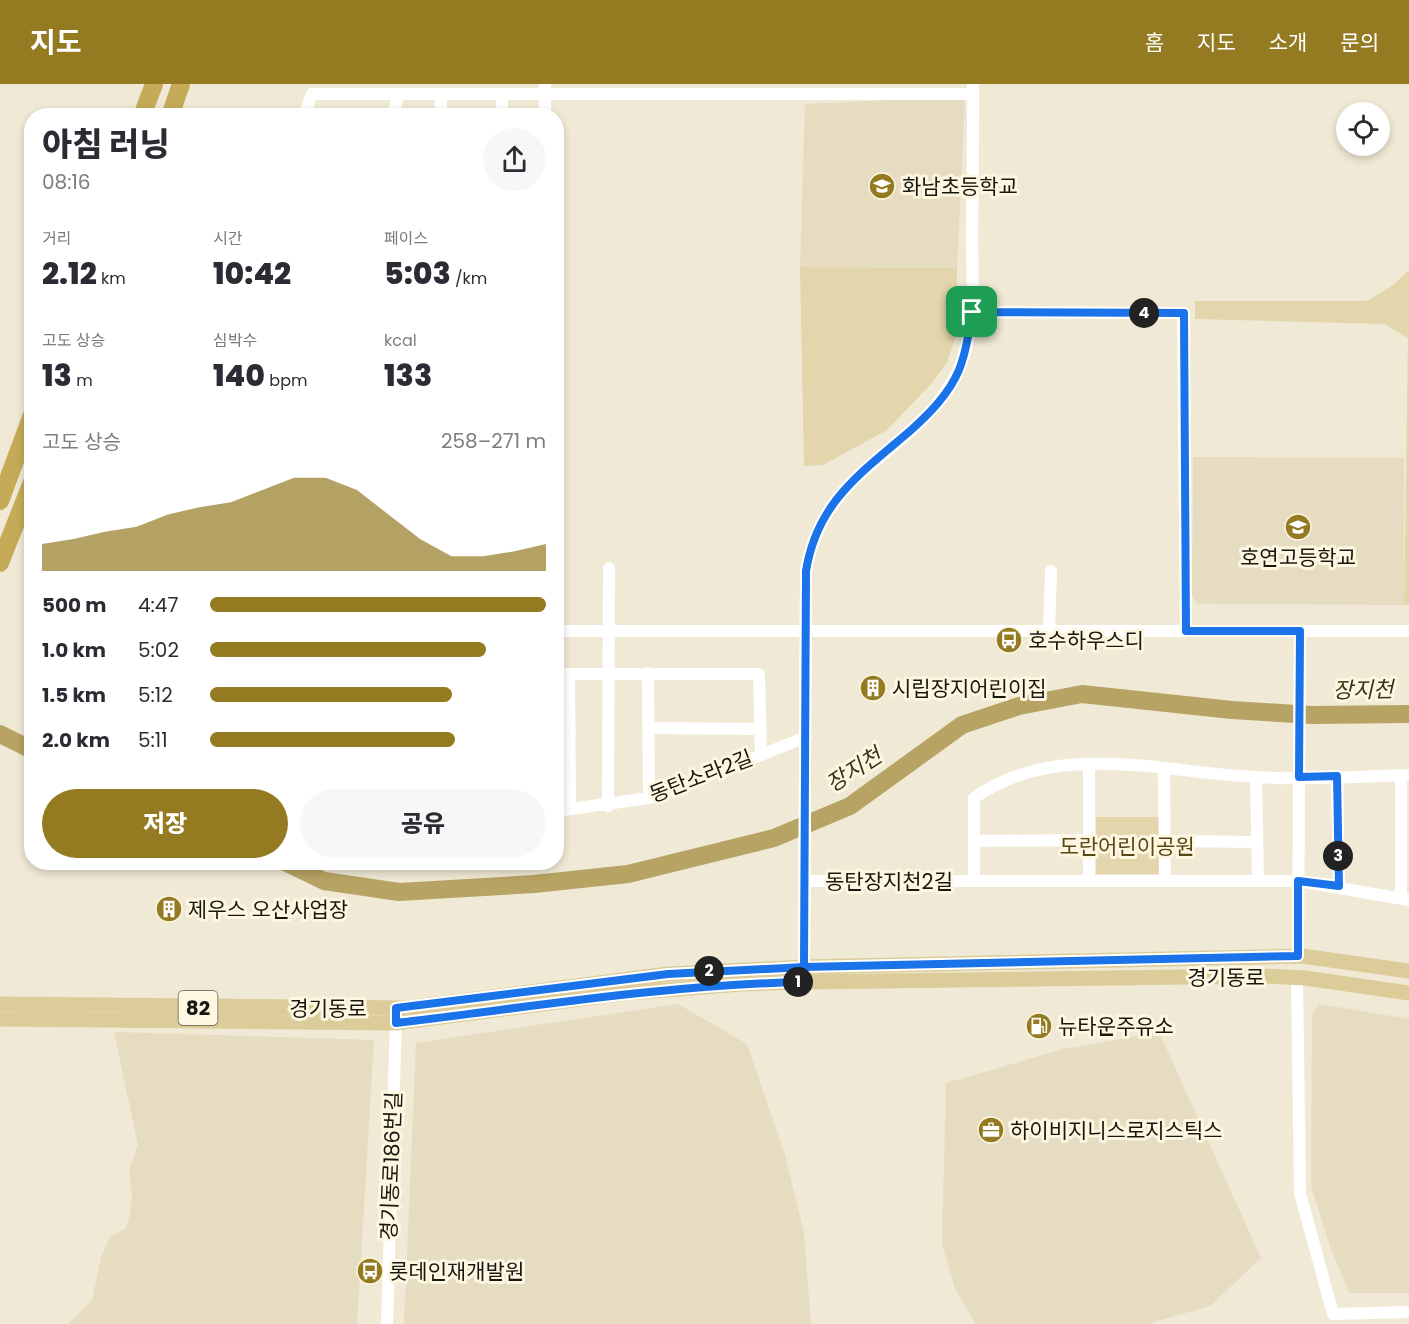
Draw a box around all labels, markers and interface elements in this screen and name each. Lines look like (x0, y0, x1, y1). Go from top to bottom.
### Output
text: 지도 (30, 23, 82, 62)
text: 홈 (1145, 28, 1164, 57)
text: 지도 (1197, 28, 1236, 57)
text: 소개 (1269, 28, 1307, 57)
text: 문의 (1340, 28, 1379, 57)
map controls (1336, 102, 1390, 156)
button: locate (1336, 102, 1390, 156)
text: 아침 러닝 (42, 121, 170, 168)
button: share (483, 128, 546, 191)
text: 08:16 (42, 168, 91, 196)
school or university icon: 화남초등학교 (867, 171, 897, 201)
place label: 화남초등학교 (902, 172, 1018, 201)
text: 거리 (42, 227, 71, 250)
text: 시간 (213, 227, 242, 250)
text: 페이스 (384, 227, 428, 250)
text: 2.12 (42, 252, 97, 295)
text: 10:42 (213, 252, 291, 295)
text: 5:03 (384, 252, 451, 295)
text: km (97, 267, 126, 290)
text: /km (451, 267, 487, 290)
pin (946, 286, 997, 337)
icon: arrive (955, 295, 988, 328)
pin: 4 (1129, 298, 1159, 328)
text: 4 (1139, 301, 1149, 324)
text: 고도 상승 (42, 329, 105, 352)
text: 심박수 (213, 329, 257, 352)
text: kcal (384, 329, 417, 352)
text: 13 (42, 354, 72, 397)
text: 140 (213, 354, 265, 397)
text: 133 (384, 354, 432, 397)
text: m (72, 369, 93, 392)
text: bpm (265, 369, 307, 392)
text: 258–271 m (441, 427, 546, 455)
text: 고도 상승 (42, 428, 121, 456)
school or university icon: 호연고등학교 (1283, 512, 1313, 542)
place label: 호연고등학교 (1240, 543, 1356, 572)
text: 500 m (42, 591, 107, 619)
text: 4:47 (138, 591, 178, 619)
bus stop icon: 호수하우스디 (994, 625, 1024, 655)
place label: 호수하우스디 (1028, 626, 1144, 655)
text: 1.0 km (42, 636, 106, 664)
text: 5:02 (138, 636, 179, 664)
building icon: 시립장지어린이집 (858, 673, 888, 703)
place label: 시립장지어린이집 (892, 674, 1047, 703)
water label: 장지천 (1332, 674, 1396, 706)
text: 1.5 km (42, 681, 106, 709)
text: 5:12 (138, 681, 173, 709)
text: 2.0 km (42, 726, 110, 754)
text: 5:11 (138, 726, 168, 754)
water label: 장지천 (820, 739, 890, 800)
street label: 동탄소라2길 (645, 743, 757, 809)
button: 저장 (42, 789, 288, 858)
button: 공유 (300, 789, 546, 858)
park label: 도란어린이공원 (1059, 832, 1195, 861)
pin: 3 (1323, 841, 1353, 871)
text: 3 (1333, 844, 1343, 867)
street label: 동탄장지천2길 (825, 867, 953, 896)
building icon: 제우스 오산사업장 (154, 894, 184, 924)
place label: 제우스 오산사업장 (188, 895, 348, 924)
pin: 2 (694, 956, 724, 986)
text: 2 (704, 959, 714, 982)
street label: 경기동로 (1187, 963, 1265, 992)
pin: 1 (783, 967, 813, 997)
text: 1 (795, 970, 801, 993)
road number: 82 (178, 991, 218, 1025)
street label: 경기동로 (289, 994, 367, 1023)
fuel station icon: 뉴타운주유소 (1024, 1011, 1054, 1041)
place label: 뉴타운주유소 (1058, 1012, 1174, 1041)
street label: 경기동로186번길 (374, 1091, 408, 1241)
office icon: 하이비지니스로지스틱스 (976, 1115, 1006, 1145)
place label: 하이비지니스로지스틱스 (1010, 1116, 1223, 1145)
bus stop icon: 롯데인재개발원 (355, 1256, 385, 1286)
place label: 롯데인재개발원 (389, 1257, 524, 1286)

